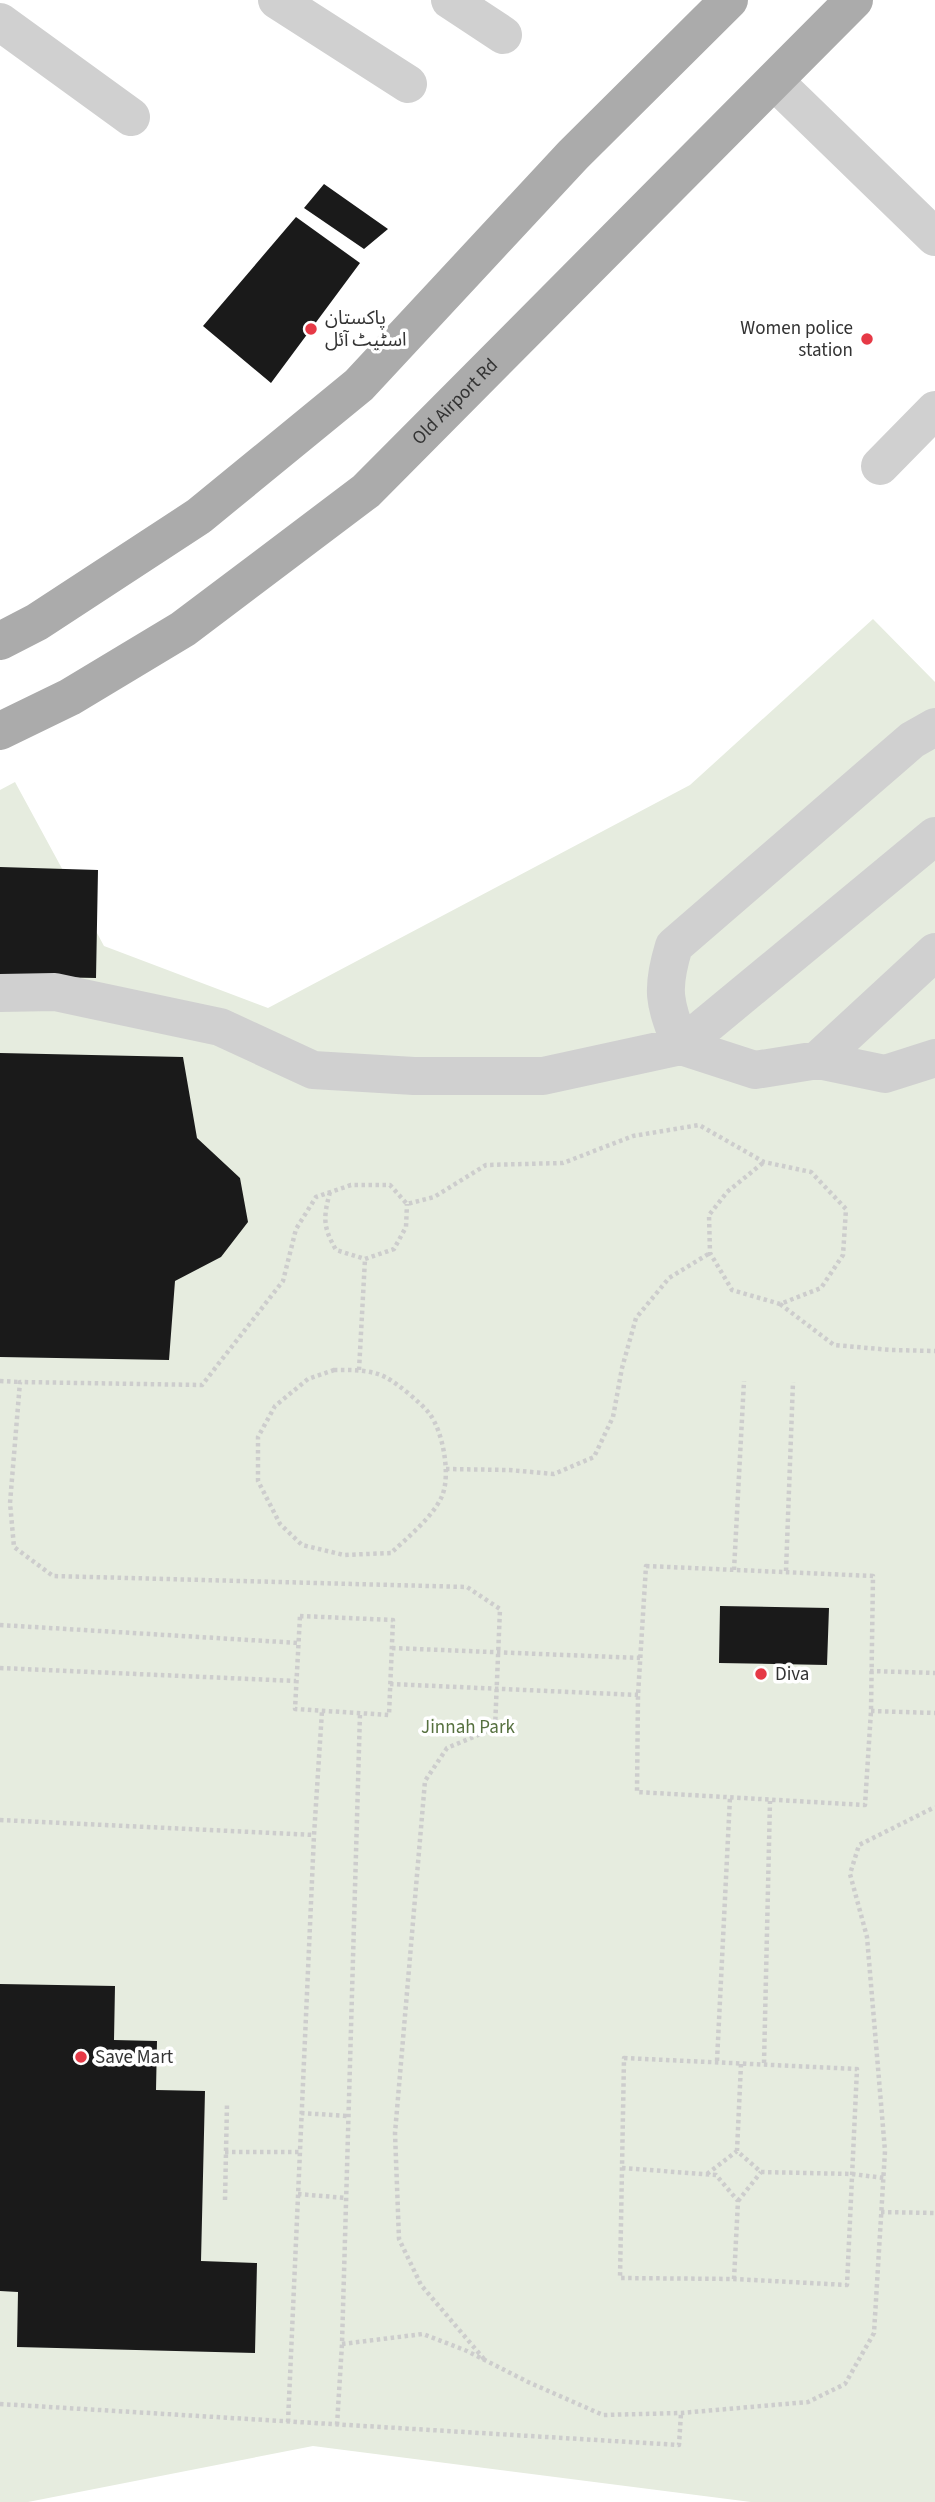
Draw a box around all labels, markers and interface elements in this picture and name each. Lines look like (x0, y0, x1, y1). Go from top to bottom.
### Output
place label: پاکستان اسٹیٹ آئل (325, 305, 407, 354)
place label: Women police station (740, 315, 853, 364)
marker: پاکستان اسٹیٹ آئل (303, 321, 319, 337)
marker: Women police station (859, 331, 875, 347)
street label: Old Airport Rd (406, 352, 504, 451)
place label: Diva (775, 1661, 809, 1688)
marker: Diva (753, 1666, 769, 1682)
park label: Jinnah Park (421, 1714, 515, 1741)
place label: Save Mart (95, 2044, 174, 2071)
marker: Save Mart (73, 2049, 89, 2065)

